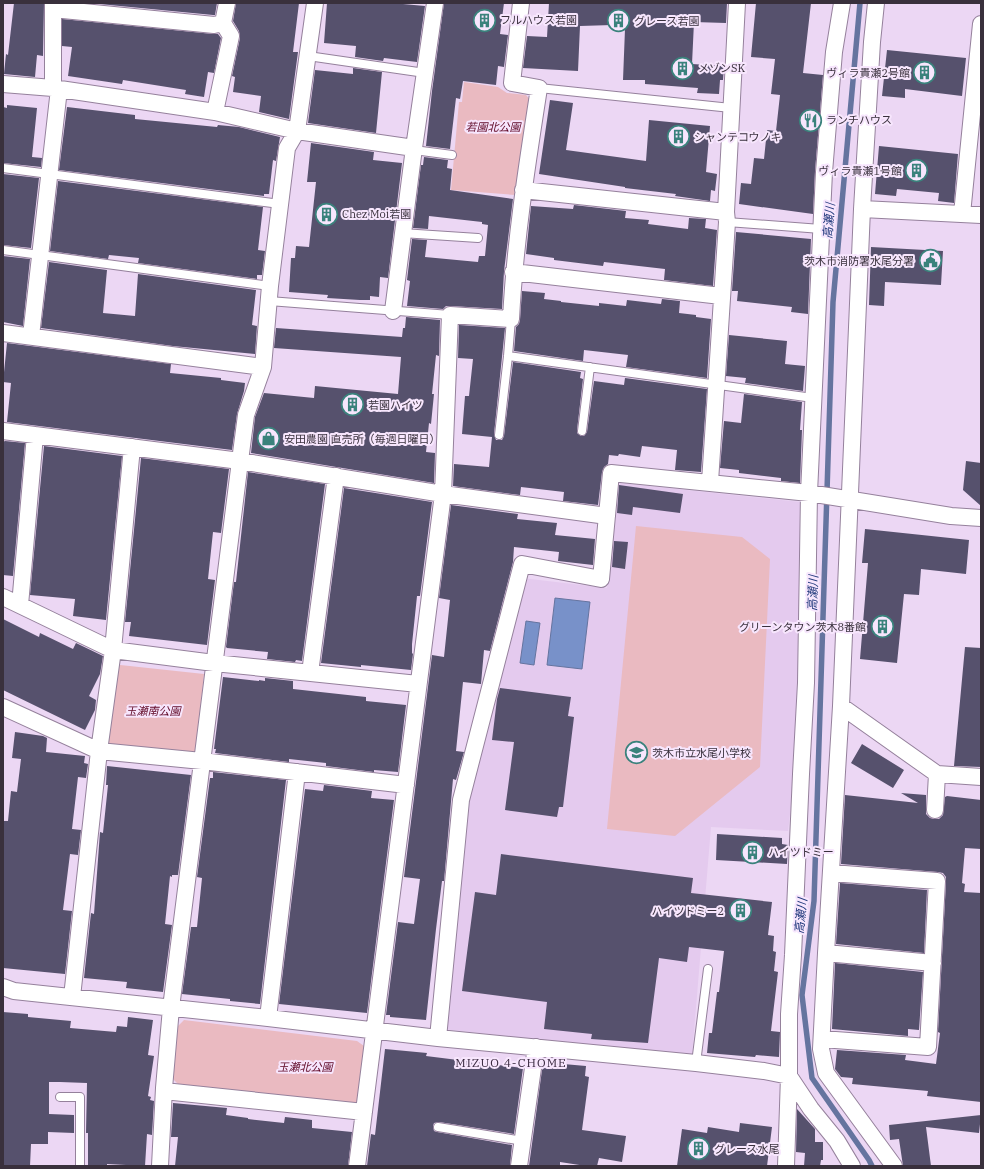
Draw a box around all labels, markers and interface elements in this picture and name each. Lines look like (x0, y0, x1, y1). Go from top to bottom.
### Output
building icon: フルハウス若園 (472, 7, 498, 33)
building icon: グレース若園 (605, 8, 631, 34)
place label: フルハウス若園 (500, 13, 577, 27)
place label: グレース若園 (634, 14, 699, 28)
building icon: メゾンSK (670, 55, 696, 81)
building icon: ヴィラ貴瀬2号館 (912, 60, 938, 86)
place label: メゾンSK (698, 61, 745, 75)
place label: ヴィラ貴瀬2号館 (826, 66, 910, 80)
restaurant icon: ランチハウス (798, 107, 824, 133)
place label: ランチハウス (826, 113, 892, 127)
park label: 若園北公園 (466, 120, 522, 134)
building icon: シャンテコウノキ (666, 124, 692, 150)
place label: シャンテコウノキ (694, 130, 782, 144)
building icon: ヴィラ貴瀬1号館 (904, 158, 930, 184)
place label: ヴィラ貴瀬1号館 (818, 164, 902, 178)
water label: 高瀬川 (819, 200, 838, 240)
building icon: Chez Moi若園 (313, 201, 339, 227)
place label: Chez Moi若園 (342, 207, 411, 221)
public building icon: 茨木市消防署水尾分署 (917, 248, 943, 274)
place label: 茨木市消防署水尾分署 (804, 254, 914, 268)
building icon: 若園ハイツ (340, 392, 366, 418)
place label: 若園ハイツ (368, 398, 423, 412)
shop icon: 安田農園 直売所（毎週日曜日） (256, 426, 282, 452)
place label: 安田農園 直売所（毎週日曜日） (284, 432, 441, 446)
water label: 高瀬川 (804, 573, 821, 611)
building icon: グリーンタウン茨木8番館 (869, 614, 895, 640)
place label: グリーンタウン茨木8番館 (739, 620, 866, 634)
park label: 玉瀬南公園 (126, 704, 182, 718)
school or university icon: 茨木市立水尾小学校 (623, 740, 649, 766)
place label: 茨木市立水尾小学校 (652, 746, 751, 760)
building icon: ハイツドミー (739, 839, 765, 865)
place label: ハイツドミー (768, 845, 834, 859)
water label: 高瀬川 (791, 895, 810, 935)
building icon: ハイツドミー2 (727, 898, 753, 924)
place label: ハイツドミー2 (652, 904, 724, 918)
district label: MIZUO 4-CHOME (455, 1055, 567, 1070)
park label: 玉瀬北公園 (278, 1060, 334, 1074)
building icon: グレース水尾 (686, 1136, 712, 1162)
place label: グレース水尾 (714, 1142, 779, 1156)

